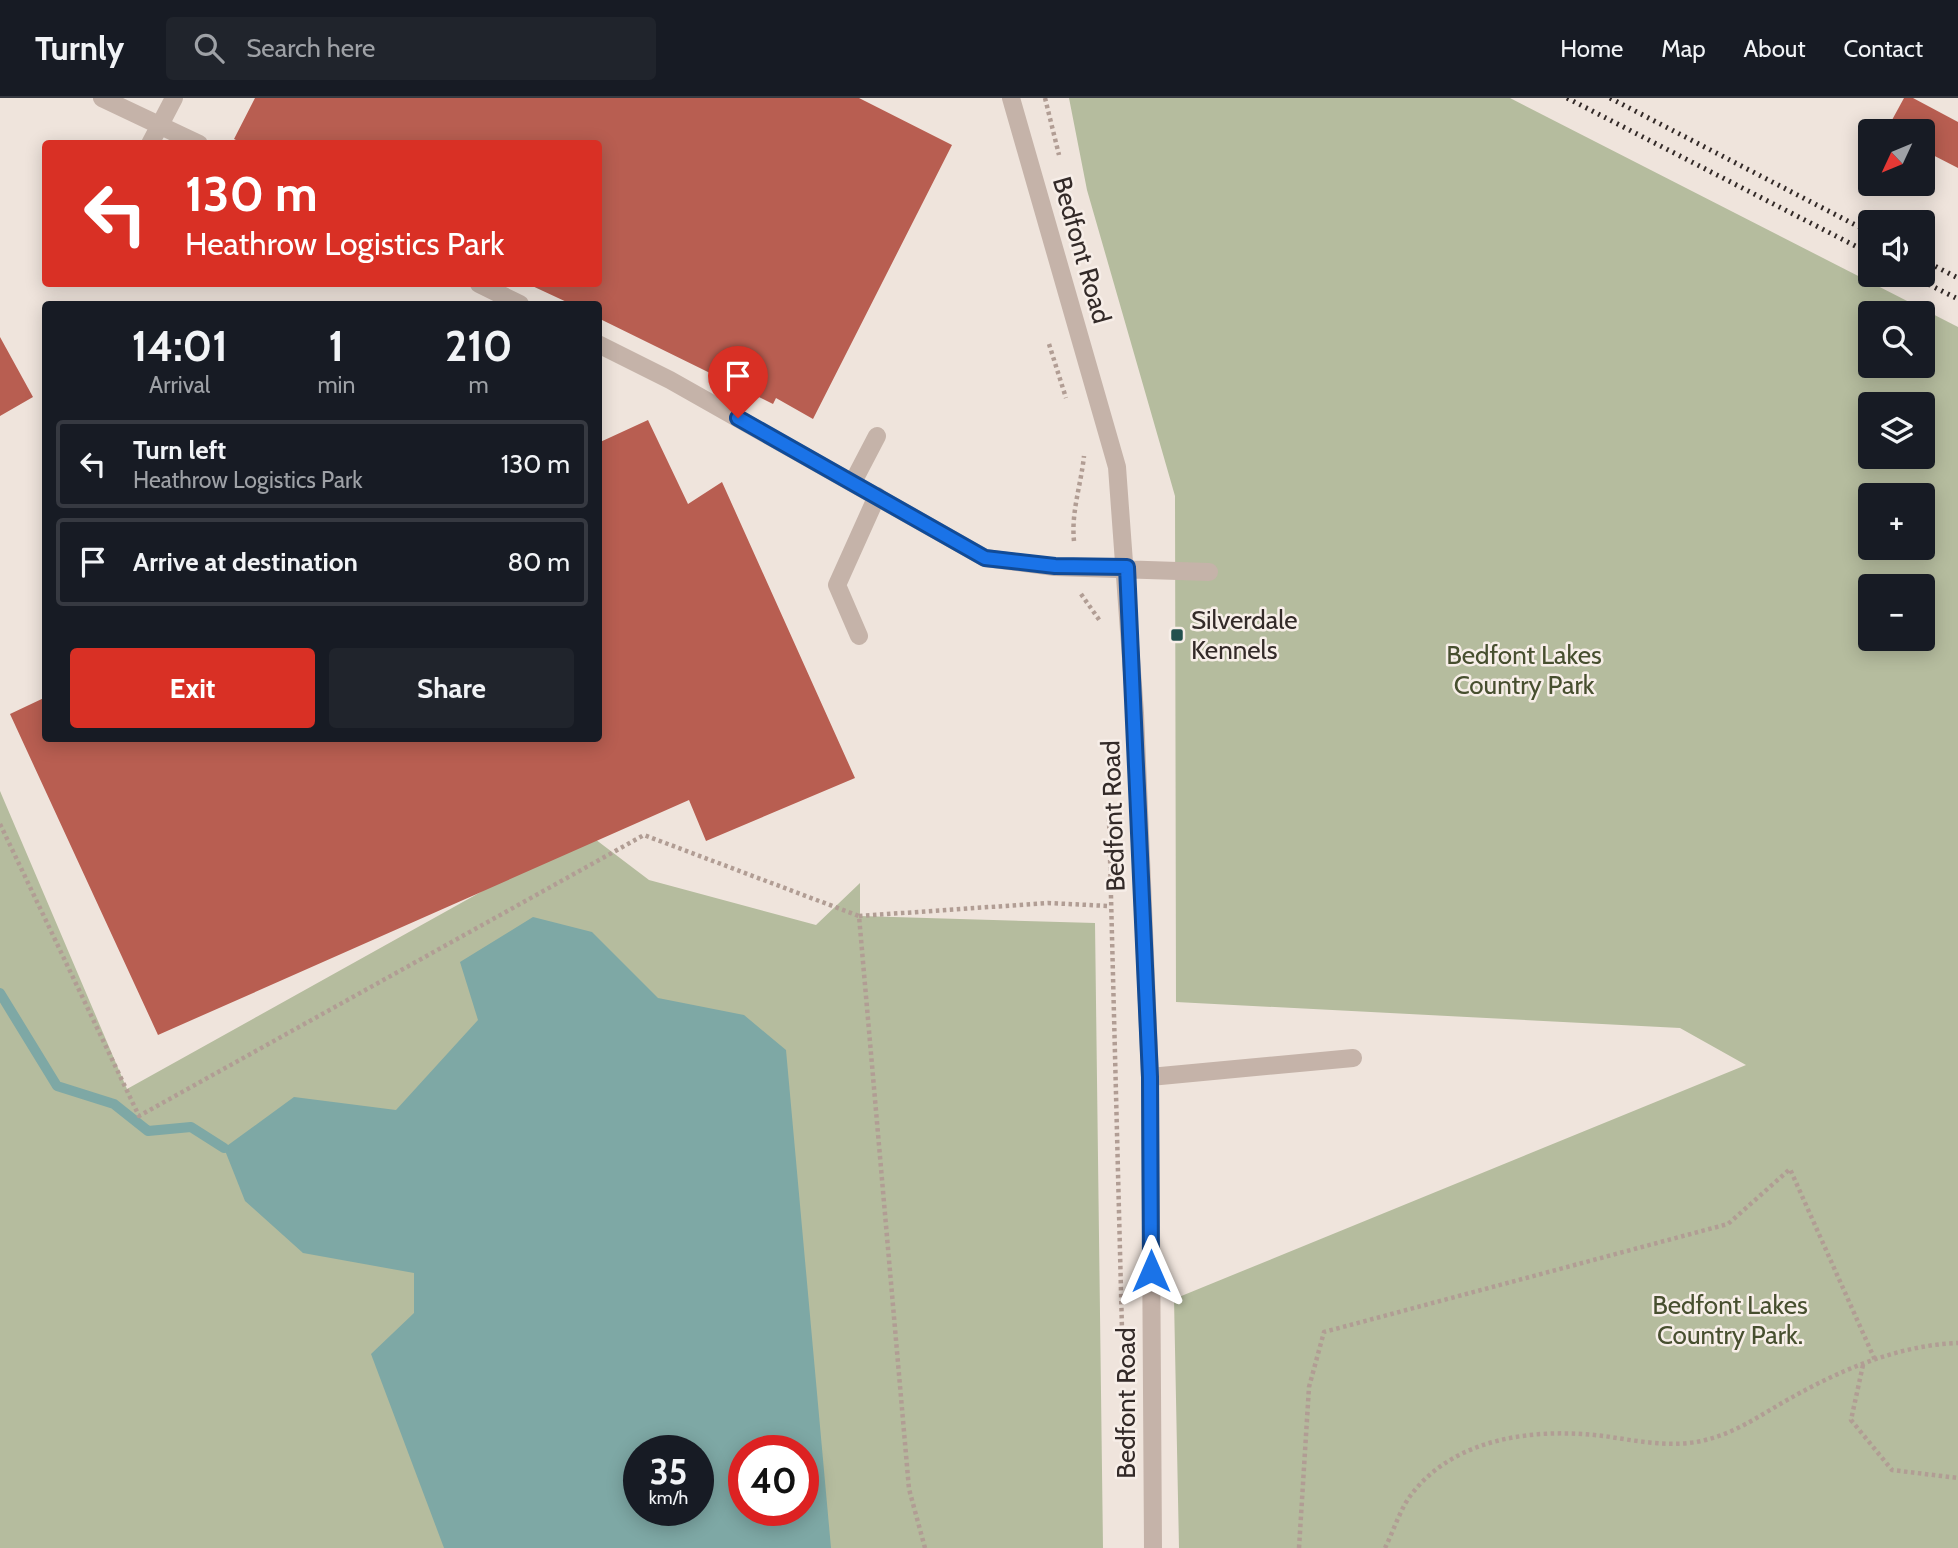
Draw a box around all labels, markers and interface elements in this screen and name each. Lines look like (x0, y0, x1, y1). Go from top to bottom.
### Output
search box (166, 17, 656, 80)
text: Turnly (35, 28, 124, 68)
icon: search (190, 29, 228, 67)
text: Search here (246, 32, 375, 64)
text: Home (1560, 34, 1623, 63)
text: Map (1661, 34, 1706, 63)
text: About (1744, 34, 1806, 63)
text: Contact (1844, 34, 1923, 63)
north arrow (1858, 119, 1936, 196)
map controls (1858, 119, 1935, 651)
text: 130 m (185, 164, 318, 223)
icon: left (70, 168, 161, 259)
street label: Bedfont Road (1046, 173, 1118, 327)
button: sound (1858, 210, 1935, 287)
text: Heathrow Logistics Park (185, 224, 504, 263)
button: search (1858, 301, 1935, 378)
text: 14:01 (132, 320, 228, 372)
text: 1 (329, 320, 344, 372)
text: 210 (445, 320, 512, 372)
pin (708, 346, 768, 418)
icon: arrive (719, 357, 757, 395)
text: Arrival (149, 371, 210, 399)
text: min (317, 371, 355, 399)
text: m (469, 371, 489, 399)
button: layers (1858, 392, 1935, 469)
text: Turn left (133, 434, 226, 466)
icon: left (74, 445, 112, 483)
text: 130 m (501, 448, 570, 480)
text: Heathrow Logistics Park (133, 466, 363, 494)
button: + (1858, 483, 1935, 560)
icon: arrive (74, 543, 112, 581)
text: Arrive at destination (133, 546, 358, 578)
text: 80 m (507, 546, 570, 578)
button: − (1858, 574, 1935, 651)
place label: Silverdale Kennels (1191, 604, 1297, 666)
marker: Silverdale Kennels (1169, 627, 1185, 643)
park label: Bedfont Lakes Country Park (1446, 639, 1602, 701)
button: Exit (70, 648, 315, 728)
button: Share (329, 648, 574, 728)
street label: Bedfont Road (1094, 740, 1132, 892)
position arrow (1114, 1234, 1188, 1308)
park label: Bedfont Lakes Country Park. (1652, 1289, 1808, 1351)
street label: Bedfont Road (1110, 1327, 1142, 1479)
speed limit sign: 40 (728, 1435, 819, 1526)
text: 35 (650, 1450, 687, 1493)
text: km/h (649, 1487, 688, 1509)

